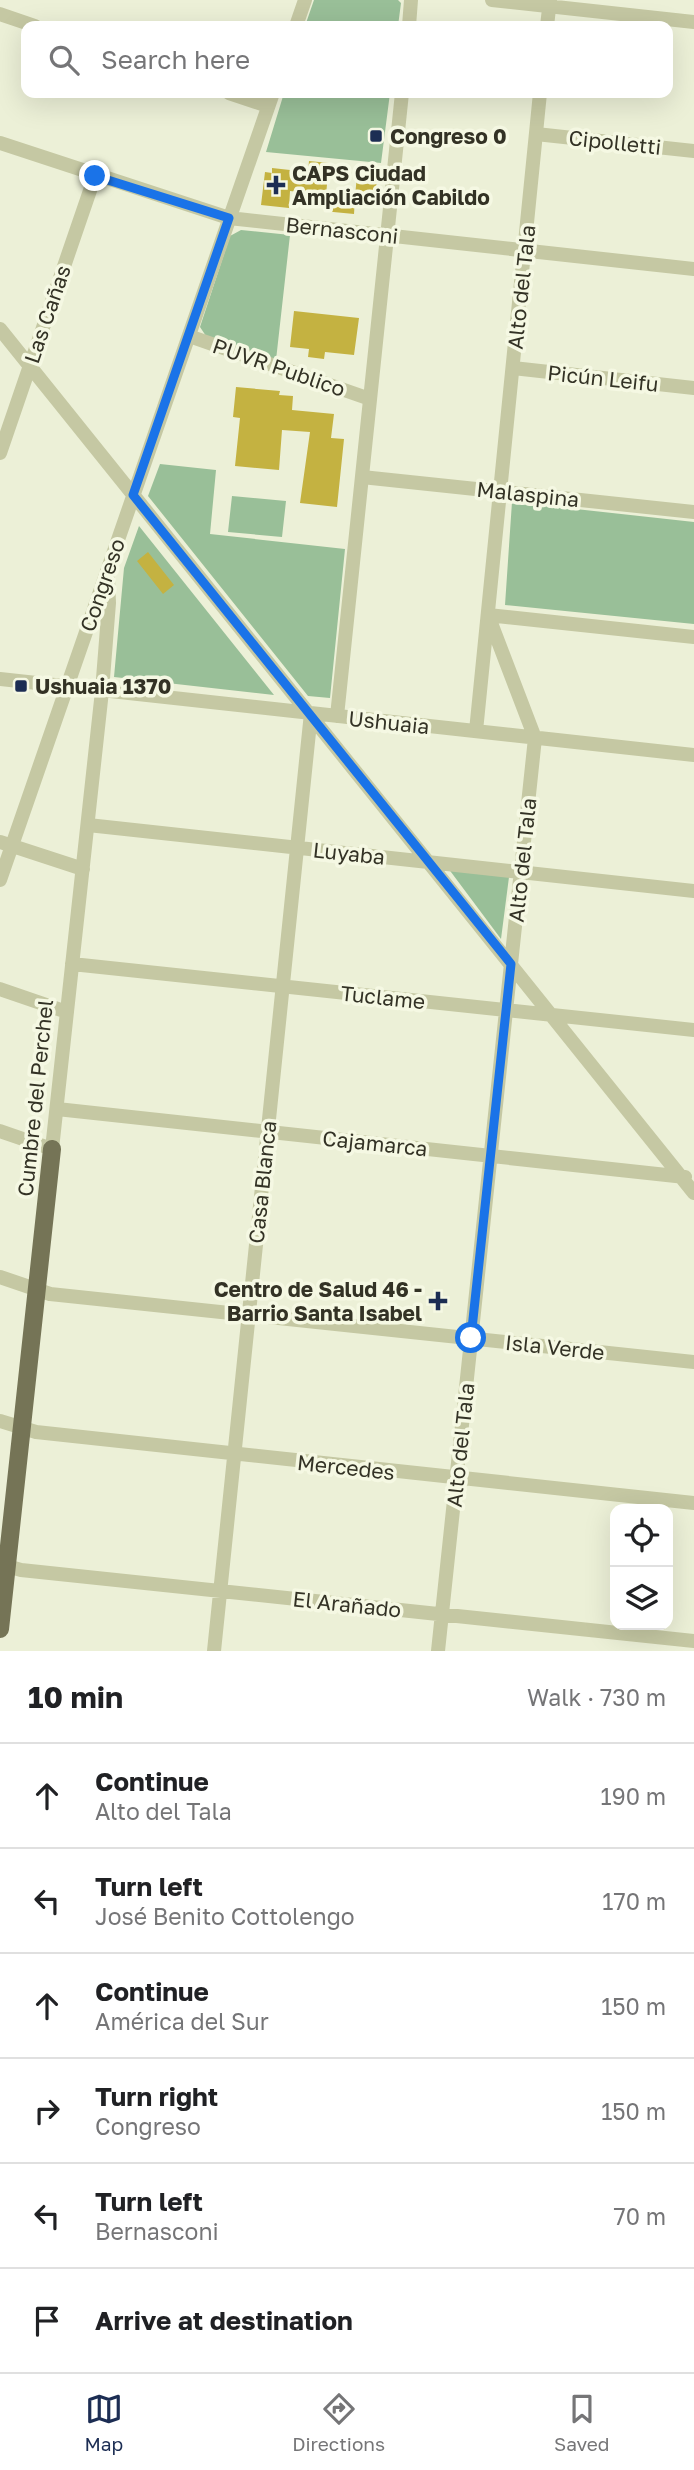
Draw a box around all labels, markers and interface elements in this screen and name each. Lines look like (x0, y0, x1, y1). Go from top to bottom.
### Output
search box (21, 21, 673, 98)
icon: search (45, 41, 83, 79)
text: Search here (101, 44, 250, 75)
place label: Congreso 0 (390, 123, 507, 149)
street label: Cipolletti (567, 124, 663, 160)
marker: Congreso 0 (368, 128, 384, 144)
route end (79, 160, 110, 191)
place label: CAPS Ciudad Ampliación Cabildo (292, 160, 490, 210)
marker: CAPS Ciudad Ampliación Cabildo (266, 175, 286, 195)
street label: Bernasconi (284, 211, 400, 249)
street label: Alto del Tala (502, 224, 540, 350)
street label: Las Cañas (18, 261, 76, 367)
street label: PUVR Publico (209, 332, 349, 402)
street label: Picún Leifu (546, 359, 660, 397)
street label: Malaspina (475, 476, 581, 512)
street label: Congreso (74, 535, 130, 635)
place label: Ushuaia 1370 (35, 673, 171, 699)
marker: Ushuaia 1370 (13, 678, 29, 694)
street label: Ushuaia (347, 705, 431, 739)
street label: Alto del Tala (503, 797, 541, 923)
street label: Luyaba (312, 836, 386, 870)
street label: Tuclame (340, 980, 426, 1014)
street label: Cumbre del Perchel (12, 998, 58, 1198)
street label: Casa Blanca (243, 1119, 281, 1245)
street label: Cajamarca (321, 1125, 429, 1161)
place label: Centro de Salud 46 - Barrio Santa Isabel (214, 1276, 422, 1326)
marker: Centro de Salud 46 - Barrio Santa Isabel (428, 1291, 448, 1311)
route start (455, 1322, 486, 1353)
street label: Isla Verde (504, 1329, 606, 1365)
street label: Alto del Tala (441, 1382, 479, 1508)
street label: Mercedes (296, 1449, 396, 1485)
map controls (610, 1504, 673, 1630)
button: locate (610, 1504, 673, 1567)
button: layers (610, 1567, 673, 1630)
street label: El Arañado (291, 1585, 403, 1623)
text: 10 min (28, 1679, 123, 1715)
text: Walk · 730 m (527, 1683, 666, 1711)
text: Continue (95, 1766, 209, 1797)
icon: ahead (28, 1777, 66, 1815)
text: 190 m (601, 1782, 666, 1810)
text: Alto del Tala (95, 1797, 232, 1825)
text: Turn left (95, 1871, 203, 1902)
icon: left (28, 1882, 66, 1920)
text: 170 m (602, 1887, 666, 1915)
text: José Benito Cottolengo (95, 1902, 355, 1930)
text: Continue (95, 1976, 209, 2007)
icon: ahead (28, 1987, 66, 2025)
text: 150 m (601, 1992, 666, 2020)
text: América del Sur (95, 2007, 269, 2035)
text: Turn right (95, 2081, 218, 2112)
icon: right (28, 2092, 66, 2130)
text: 150 m (601, 2097, 666, 2125)
text: Congreso (95, 2112, 201, 2140)
text: Turn left (95, 2186, 203, 2217)
icon: left (28, 2197, 66, 2235)
text: 70 m (613, 2202, 666, 2230)
text: Bernasconi (95, 2217, 219, 2245)
icon: arrive (28, 2302, 66, 2340)
text: Arrive at destination (95, 2305, 353, 2336)
tab: Map (84, 2390, 123, 2455)
tab: Directions (292, 2390, 385, 2455)
tab: Saved (554, 2390, 610, 2455)

